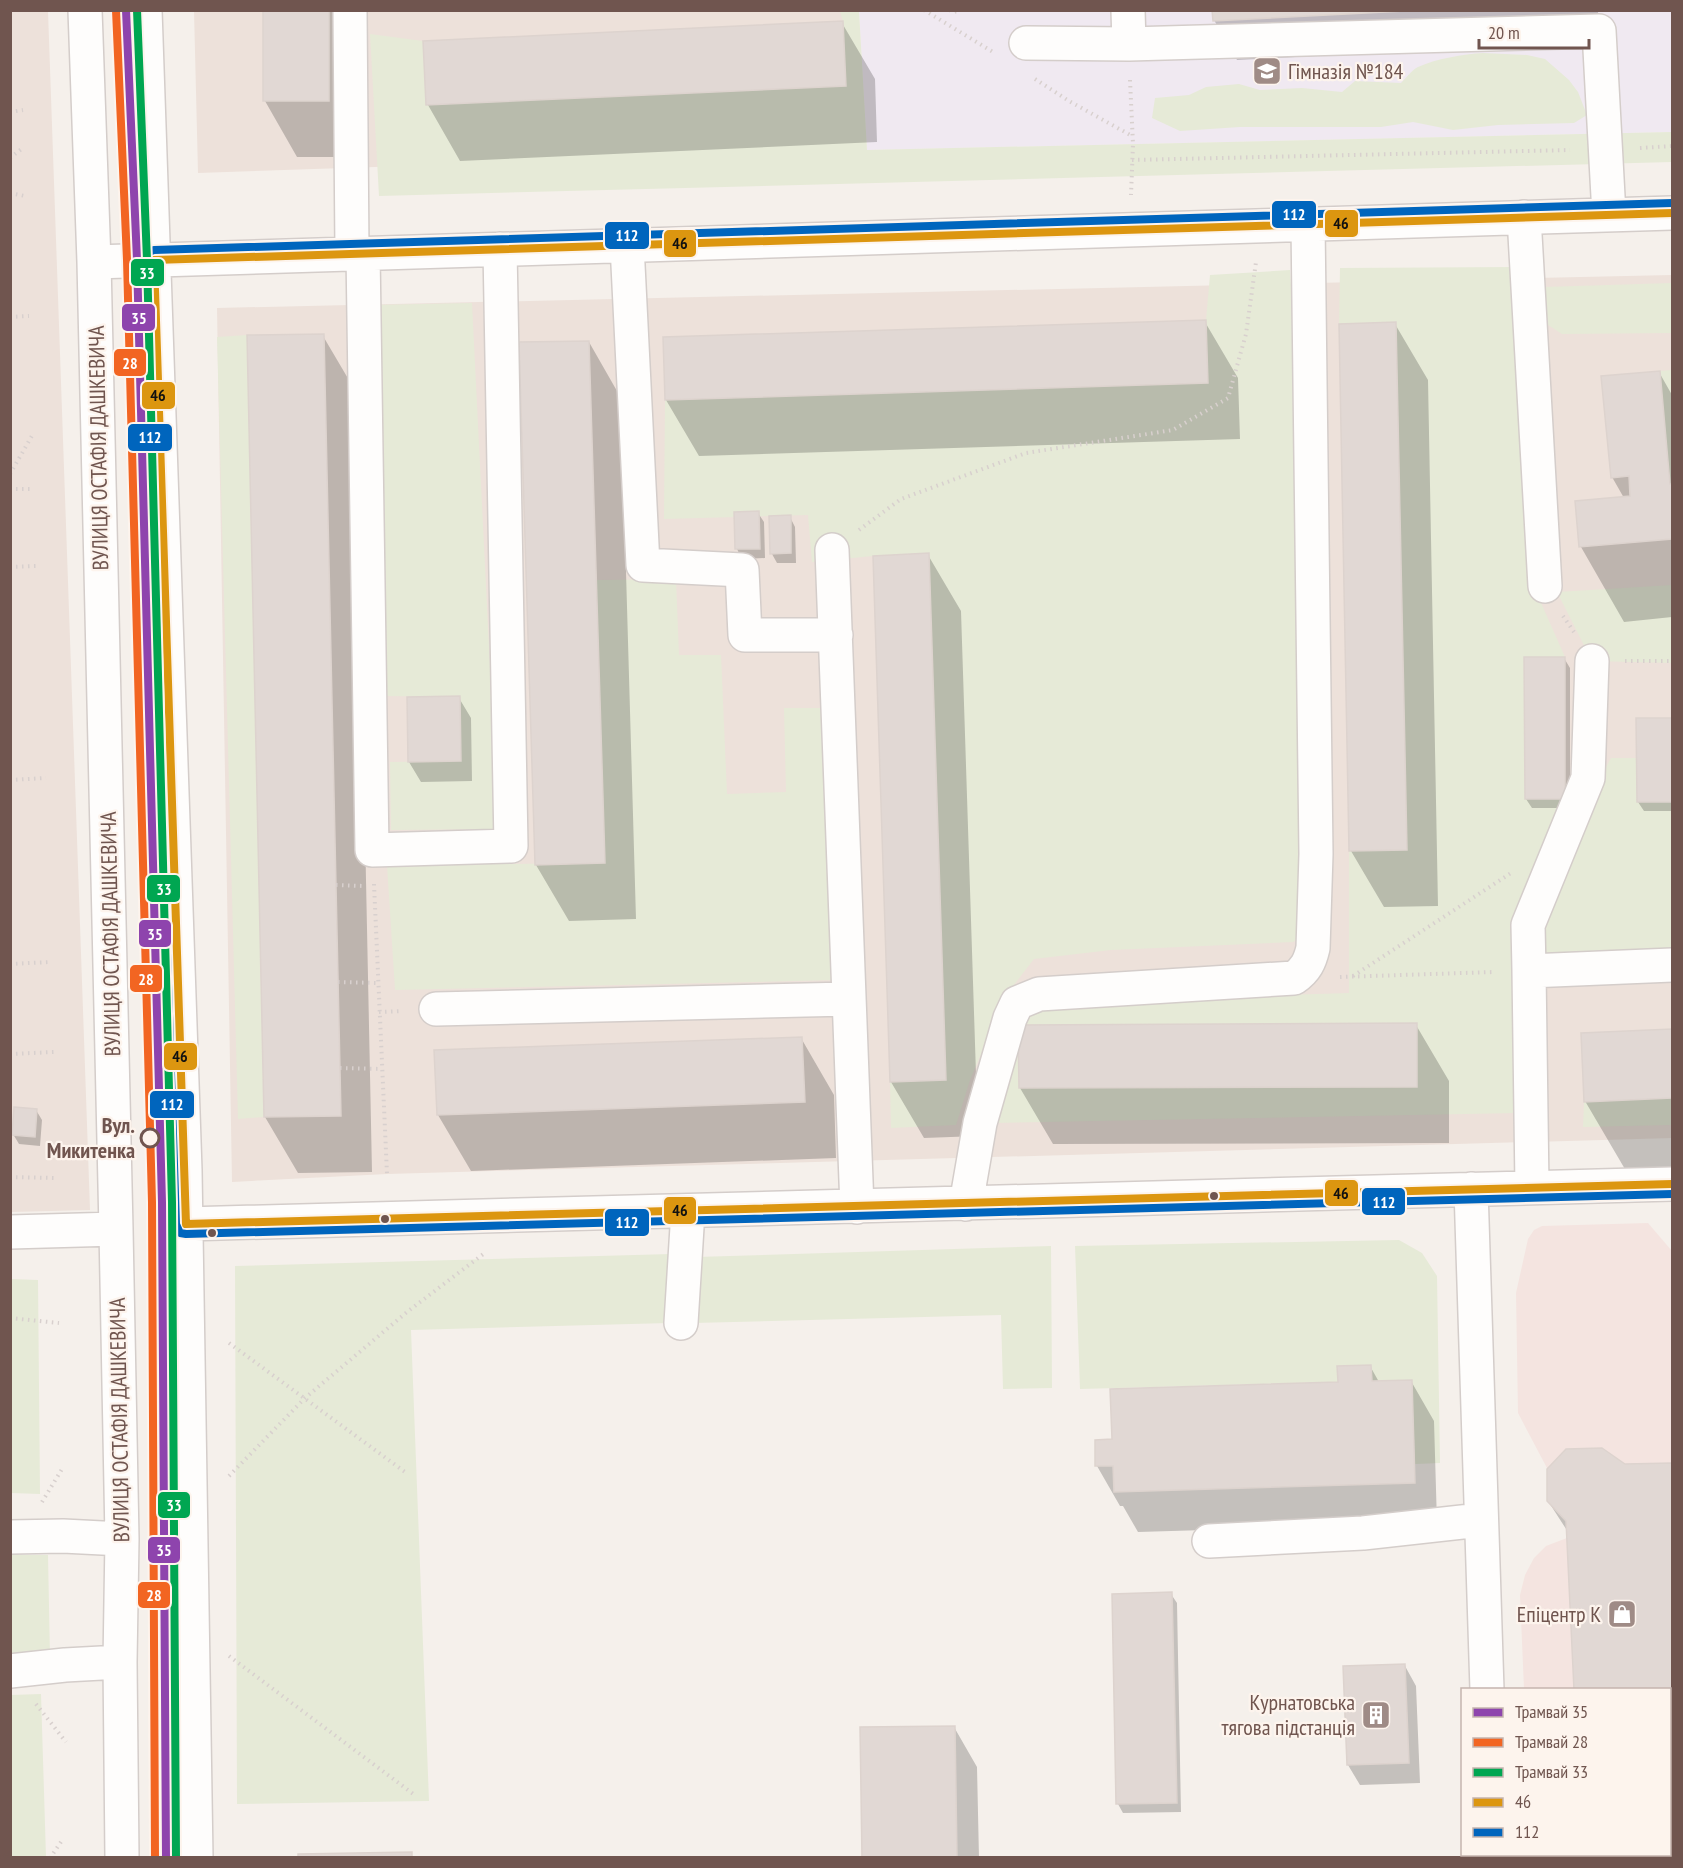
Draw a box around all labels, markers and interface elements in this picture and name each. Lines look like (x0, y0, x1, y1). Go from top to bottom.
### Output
scale bar (1479, 12, 1588, 50)
text: 20 m (1488, 21, 1520, 44)
school or university icon: Гімназія №184 (1251, 55, 1283, 87)
place label: Гімназія №184 (1288, 57, 1404, 85)
line badge: 112 (1271, 200, 1317, 229)
text: 112 (1283, 204, 1305, 224)
line badge: 46 (1324, 209, 1359, 238)
text: 46 (1333, 213, 1349, 233)
line badge: 112 (604, 221, 650, 250)
text: 112 (616, 225, 638, 245)
line badge: 46 (663, 229, 697, 258)
text: 46 (672, 233, 688, 253)
line badge: 33 (130, 258, 165, 287)
text: 33 (139, 263, 155, 283)
line badge: 35 (121, 303, 156, 332)
text: 35 (131, 308, 147, 328)
street label: ВУЛИЦЯ ОСТАФІЯ ДАШКЕВИЧА (82, 325, 114, 571)
line badge: 28 (113, 348, 147, 377)
text: 28 (122, 353, 138, 373)
line badge: 46 (141, 381, 176, 410)
text: 46 (150, 385, 166, 405)
line badge: 112 (127, 423, 173, 452)
text: 112 (139, 427, 161, 447)
street label: ВУЛИЦЯ ОСТАФІЯ ДАШКЕВИЧА (94, 811, 126, 1057)
line badge: 33 (146, 874, 181, 903)
text: 33 (156, 879, 172, 899)
line badge: 35 (138, 919, 172, 948)
text: 35 (147, 924, 163, 944)
line badge: 28 (129, 964, 163, 993)
text: 28 (138, 969, 154, 989)
line badge: 46 (163, 1042, 198, 1071)
text: 46 (172, 1046, 188, 1066)
line badge: 112 (149, 1090, 195, 1119)
text: 112 (161, 1094, 183, 1114)
place label: Вул. Микитенка (47, 1111, 135, 1164)
marker: Вул. Микитенка (140, 1128, 160, 1148)
line badge: 46 (1324, 1179, 1359, 1207)
text: 46 (1333, 1183, 1349, 1203)
line badge: 112 (1361, 1187, 1406, 1216)
unlabelled marker (1208, 1190, 1220, 1202)
text: 112 (1373, 1192, 1395, 1212)
line badge: 46 (663, 1196, 697, 1225)
text: 46 (672, 1200, 688, 1220)
line badge: 112 (604, 1208, 650, 1237)
text: 112 (616, 1212, 638, 1232)
unlabelled marker (379, 1213, 391, 1225)
unlabelled marker (206, 1227, 218, 1239)
street label: ВУЛИЦЯ ОСТАФІЯ ДАШКЕВИЧА (103, 1297, 135, 1543)
line badge: 33 (157, 1491, 191, 1519)
text: 33 (166, 1495, 182, 1515)
line badge: 35 (147, 1536, 181, 1564)
text: 35 (156, 1540, 172, 1560)
line badge: 28 (137, 1581, 171, 1609)
text: 28 (146, 1585, 162, 1605)
shop icon: Епіцентр К (1606, 1598, 1638, 1630)
place label: Епіцентр К (1517, 1600, 1601, 1628)
place label: Курнатовська тягова пiдстанцiя (1221, 1688, 1355, 1741)
legend (1461, 1688, 1671, 1856)
building icon: Курнатовська тягова пiдстанцiя (1360, 1699, 1392, 1731)
text: Трамвай 35 (1515, 1700, 1588, 1723)
text: Трамвай 28 (1515, 1730, 1588, 1753)
text: Трамвай 33 (1515, 1760, 1588, 1783)
text: 46 (1515, 1790, 1531, 1813)
text: 112 (1515, 1820, 1539, 1843)

